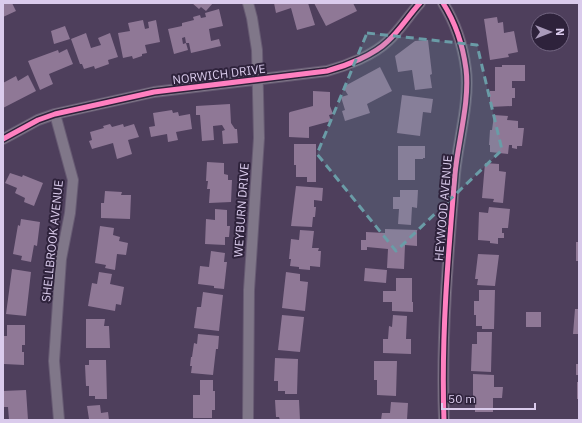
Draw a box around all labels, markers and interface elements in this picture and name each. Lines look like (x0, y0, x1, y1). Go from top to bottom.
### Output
north arrow (530, 12, 570, 52)
text: N (553, 28, 567, 36)
street label: NORWICH DRIVE (172, 61, 266, 87)
street label: HEYWOOD AVENUE (431, 154, 455, 262)
street label: WEYBURN DRIVE (230, 162, 252, 258)
street label: SHELLBROOK AVENUE (38, 179, 66, 303)
scale bar (442, 385, 535, 411)
text: 50 m (448, 391, 476, 406)

